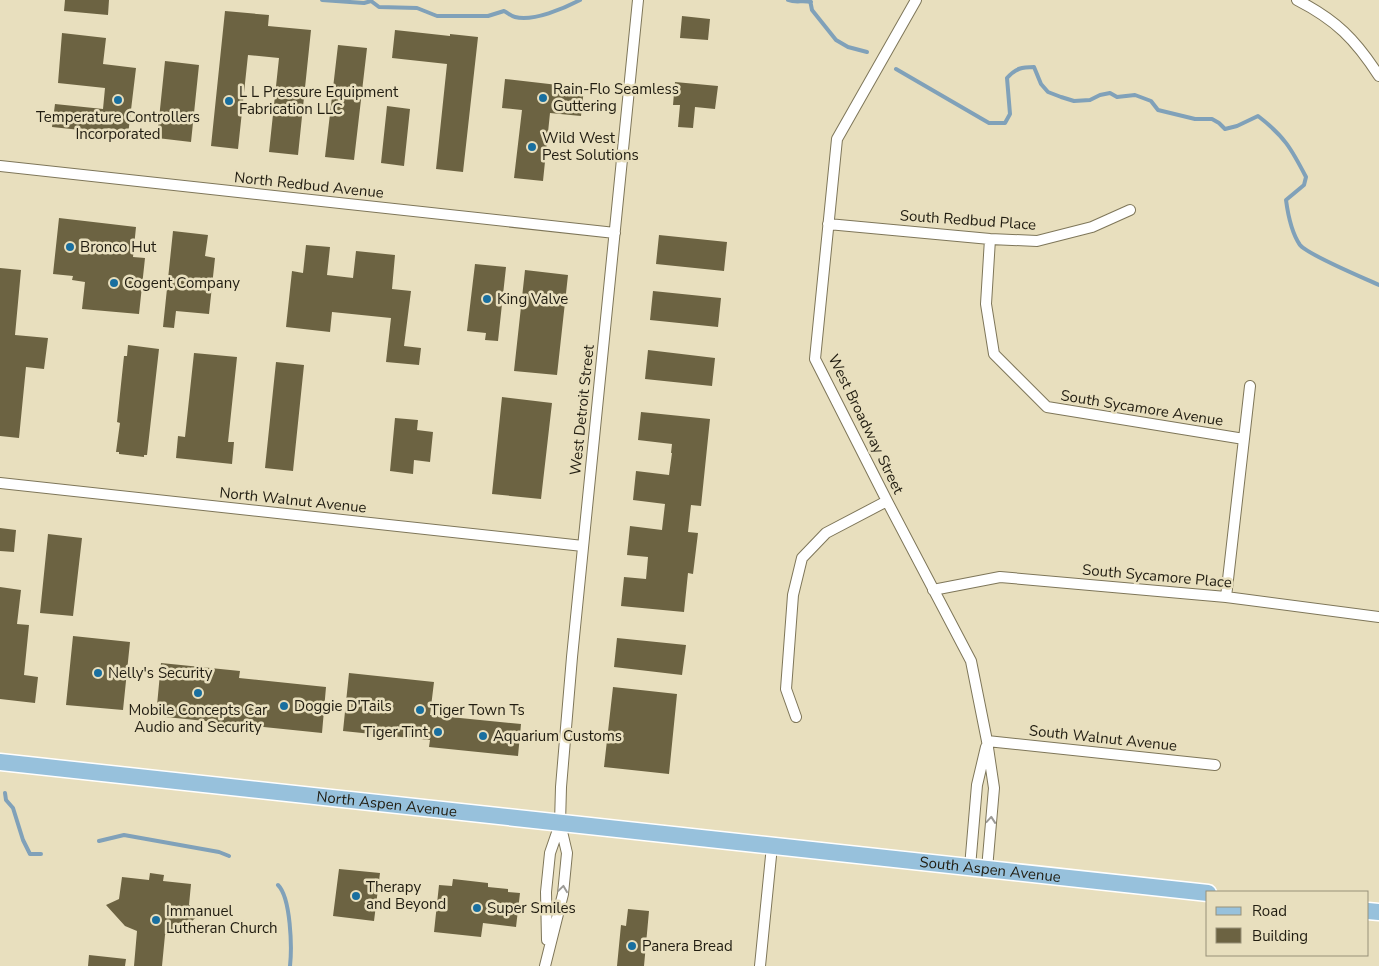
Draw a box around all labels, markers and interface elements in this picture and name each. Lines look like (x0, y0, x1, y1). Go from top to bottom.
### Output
place label: Rain-Flo Seamless Guttering (553, 79, 679, 116)
place label: L L Pressure Equipment Fabrication LLC (239, 82, 399, 119)
marker: Rain-Flo Seamless Guttering (537, 92, 549, 104)
marker: Temperature Controllers Incorporated (112, 94, 124, 106)
marker: L L Pressure Equipment Fabrication LLC (223, 95, 235, 107)
place label: Temperature Controllers Incorporated (36, 107, 200, 144)
place label: Wild West Pest Solutions (542, 128, 639, 165)
marker: Wild West Pest Solutions (526, 141, 538, 153)
street label: North Redbud Avenue (233, 167, 385, 203)
street label: South Redbud Place (899, 205, 1037, 235)
place label: Bronco Hut (80, 237, 157, 257)
marker: Bronco Hut (64, 241, 76, 253)
place label: Cogent Company (124, 273, 240, 293)
marker: Cogent Company (108, 277, 120, 289)
place label: King Valve (497, 289, 568, 309)
marker: King Valve (481, 293, 493, 305)
street label: West Detroit Street (565, 343, 599, 476)
street label: West Broadway Street (823, 351, 909, 498)
street label: South Sycamore Avenue (1059, 385, 1225, 431)
street label: North Walnut Avenue (218, 482, 368, 518)
street label: South Sycamore Place (1081, 559, 1233, 593)
place label: Nelly's Security (108, 663, 213, 683)
marker: Nelly's Security (92, 667, 104, 679)
marker: Mobile Concepts Car Audio and Security (192, 687, 204, 699)
place label: Doggie D'Tails (294, 696, 392, 716)
place label: Mobile Concepts Car Audio and Security (129, 700, 268, 737)
marker: Doggie D'Tails (278, 700, 290, 712)
place label: Tiger Town Ts (430, 700, 525, 720)
marker: Tiger Town Ts (414, 704, 426, 716)
street label: South Walnut Avenue (1028, 720, 1178, 756)
place label: Tiger Tint (363, 722, 429, 742)
marker: Tiger Tint (432, 726, 444, 738)
place label: Aquarium Customs (493, 726, 622, 746)
marker: Aquarium Customs (477, 730, 489, 742)
street label: North Aspen Avenue (315, 786, 458, 821)
one-way arrow (985, 816, 996, 824)
street label: South Aspen Avenue (919, 852, 1062, 887)
place label: Therapy and Beyond (366, 877, 446, 914)
one-way arrow (557, 884, 568, 892)
marker: Therapy and Beyond (350, 890, 362, 902)
legend (1206, 891, 1369, 956)
place label: Super Smiles (487, 898, 576, 918)
place label: Immanuel Lutheran Church (166, 901, 278, 938)
text: Road (1252, 901, 1287, 921)
marker: Super Smiles (471, 902, 483, 914)
marker: Immanuel Lutheran Church (150, 914, 162, 926)
text: Building (1252, 926, 1308, 946)
place label: Panera Bread (642, 936, 733, 956)
marker: Panera Bread (626, 940, 638, 952)

